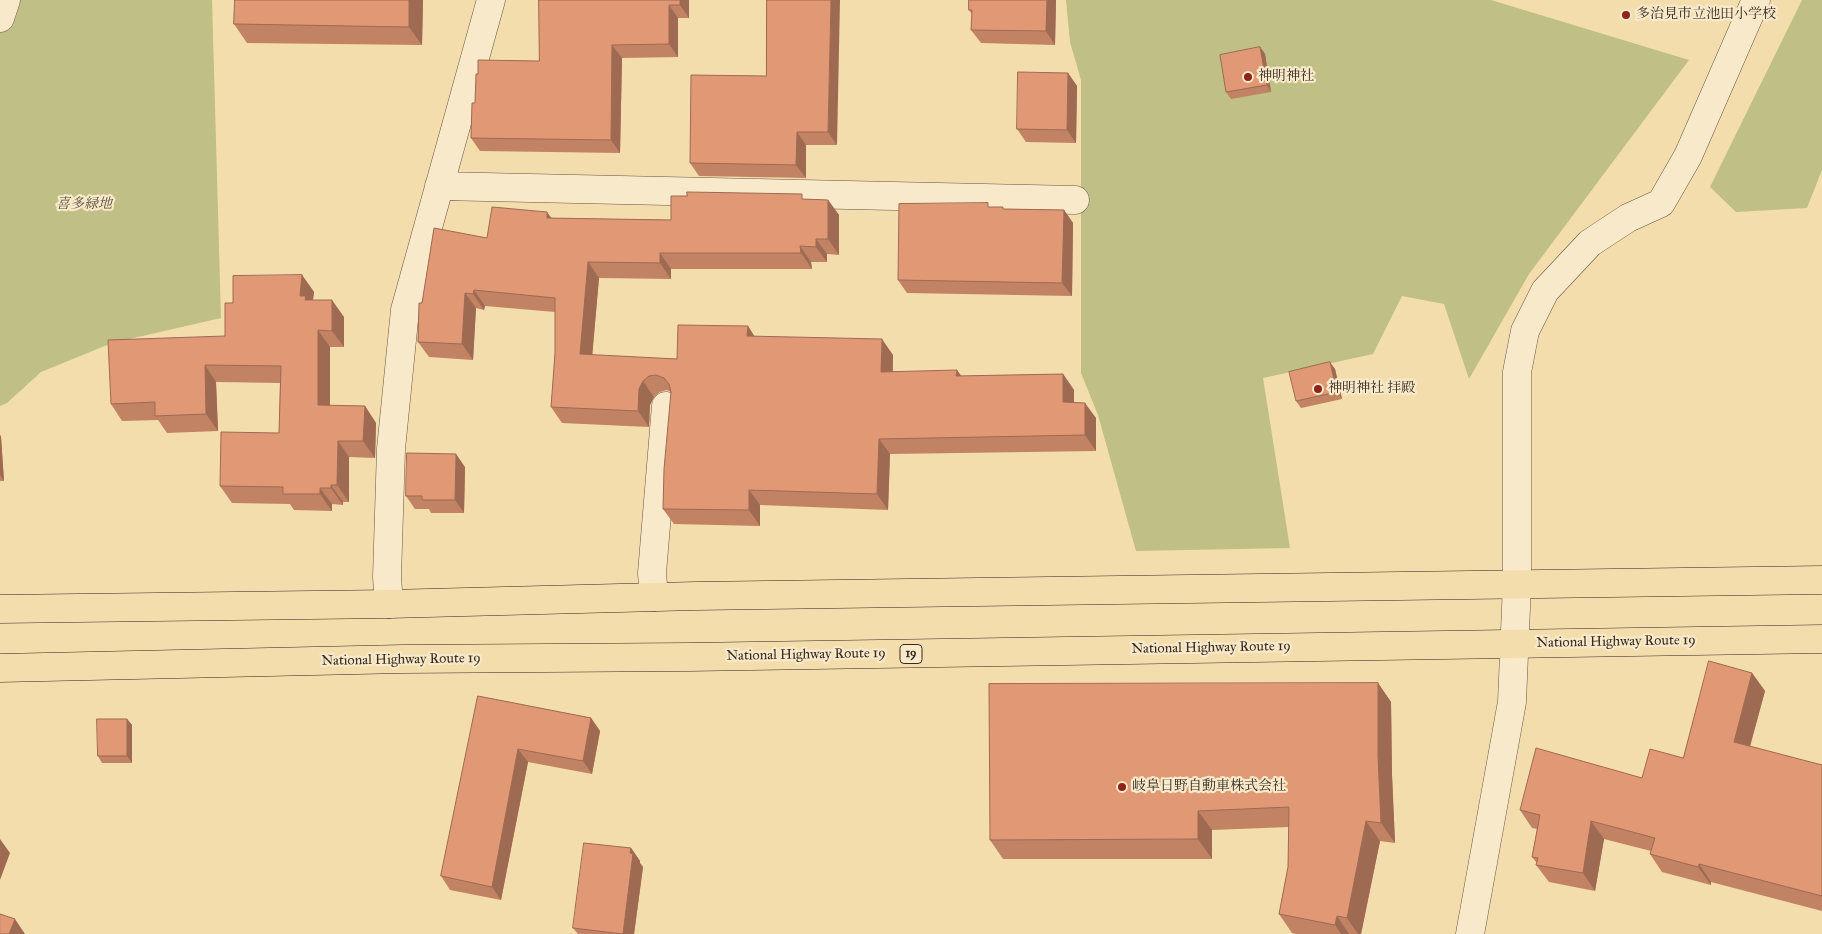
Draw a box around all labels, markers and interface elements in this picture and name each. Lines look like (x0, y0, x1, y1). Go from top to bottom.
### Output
place label: 多治見市立池田小学校 (1636, 7, 1776, 23)
marker: 多治見市立池田小学校 (1620, 9, 1632, 21)
place label: 神明神社 (1258, 69, 1314, 85)
marker: 神明神社 (1242, 71, 1254, 83)
park label: 喜多緑地 (56, 197, 112, 213)
place label: 神明神社 拝殿 (1328, 381, 1415, 397)
marker: 神明神社 拝殿 (1312, 383, 1324, 395)
street label: National Highway Route 19 (1536, 632, 1696, 652)
street label: National Highway Route 19 (1131, 638, 1291, 658)
road number: 19 (900, 644, 922, 664)
street label: National Highway Route 19 (726, 645, 886, 665)
street label: National Highway Route 19 (321, 650, 481, 670)
place label: 岐阜日野自動車株式会社 (1132, 779, 1286, 795)
marker: 岐阜日野自動車株式会社 (1116, 781, 1128, 793)

